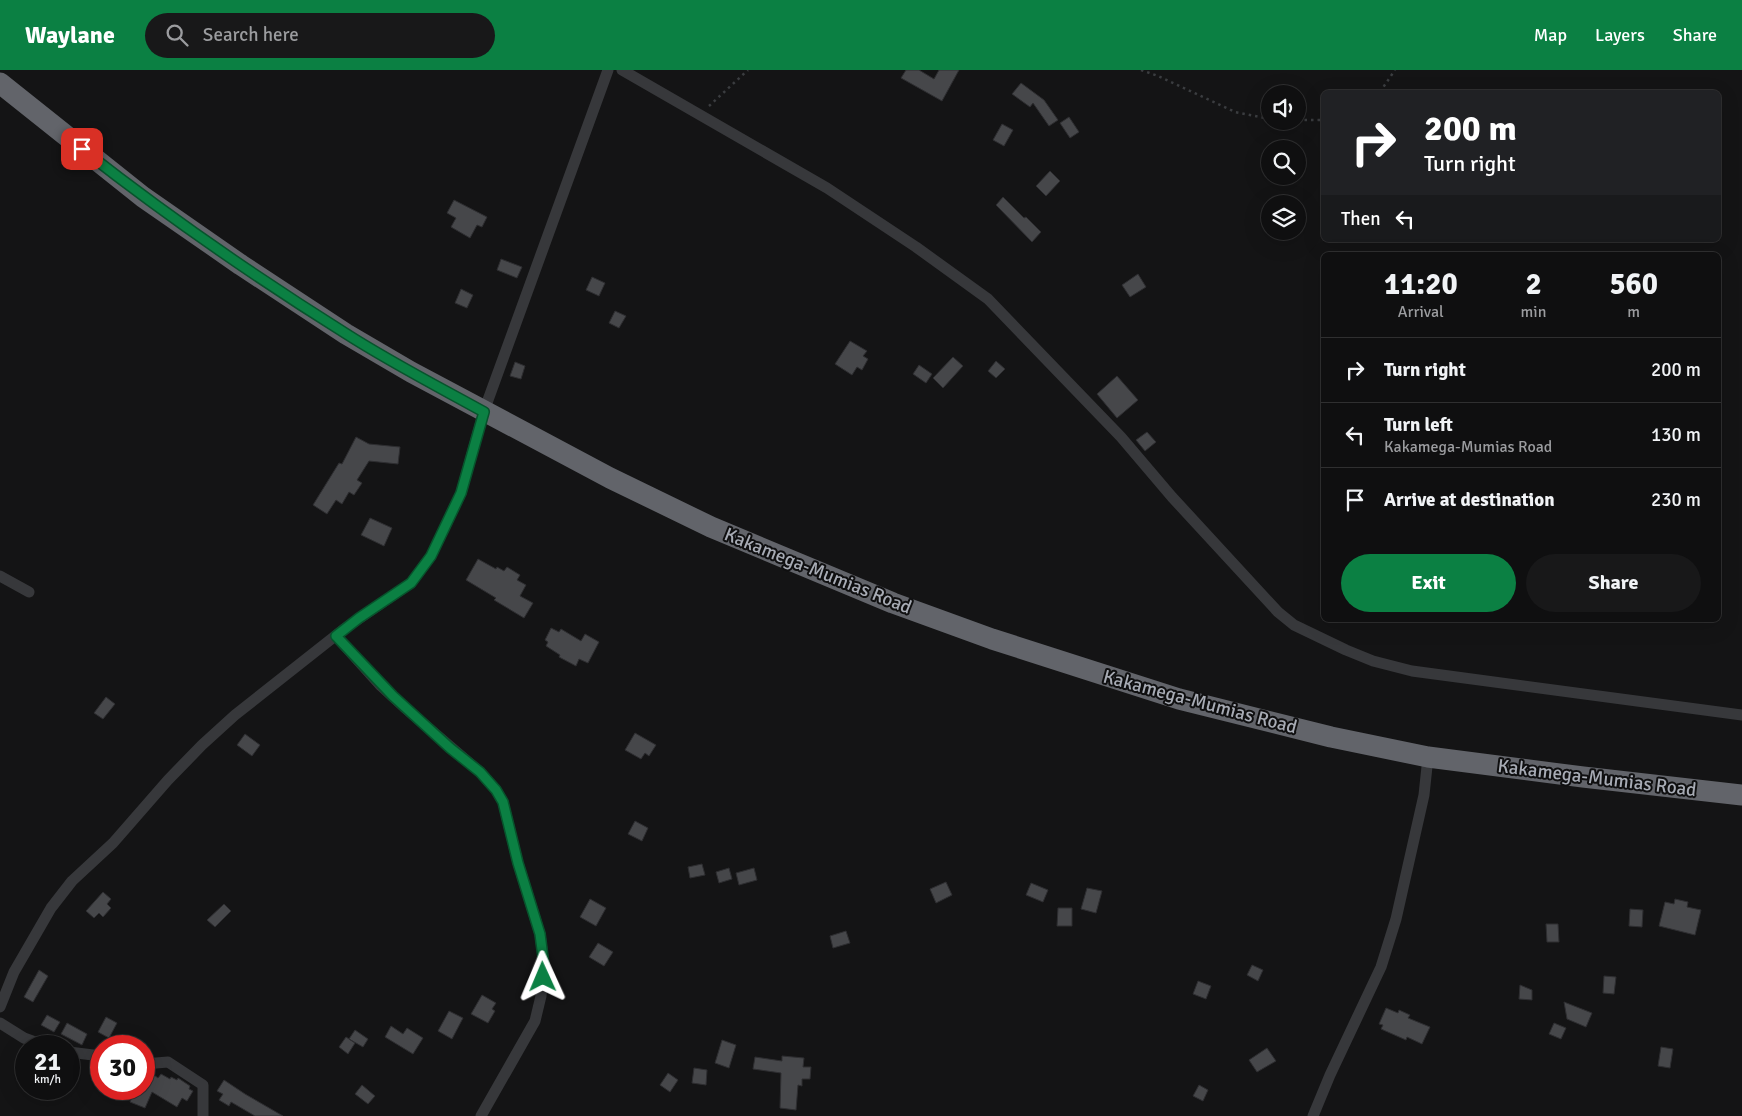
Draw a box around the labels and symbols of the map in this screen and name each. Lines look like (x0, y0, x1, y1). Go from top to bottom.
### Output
pin (61, 128, 103, 170)
street label: Kakamega-Mumias Road (721, 522, 915, 620)
street label: Kakamega-Mumias Road (1100, 665, 1300, 739)
street label: Kakamega-Mumias Road (1496, 754, 1698, 802)
position arrow (516, 950, 568, 1002)
speed limit sign: 30 (90, 1035, 155, 1100)

